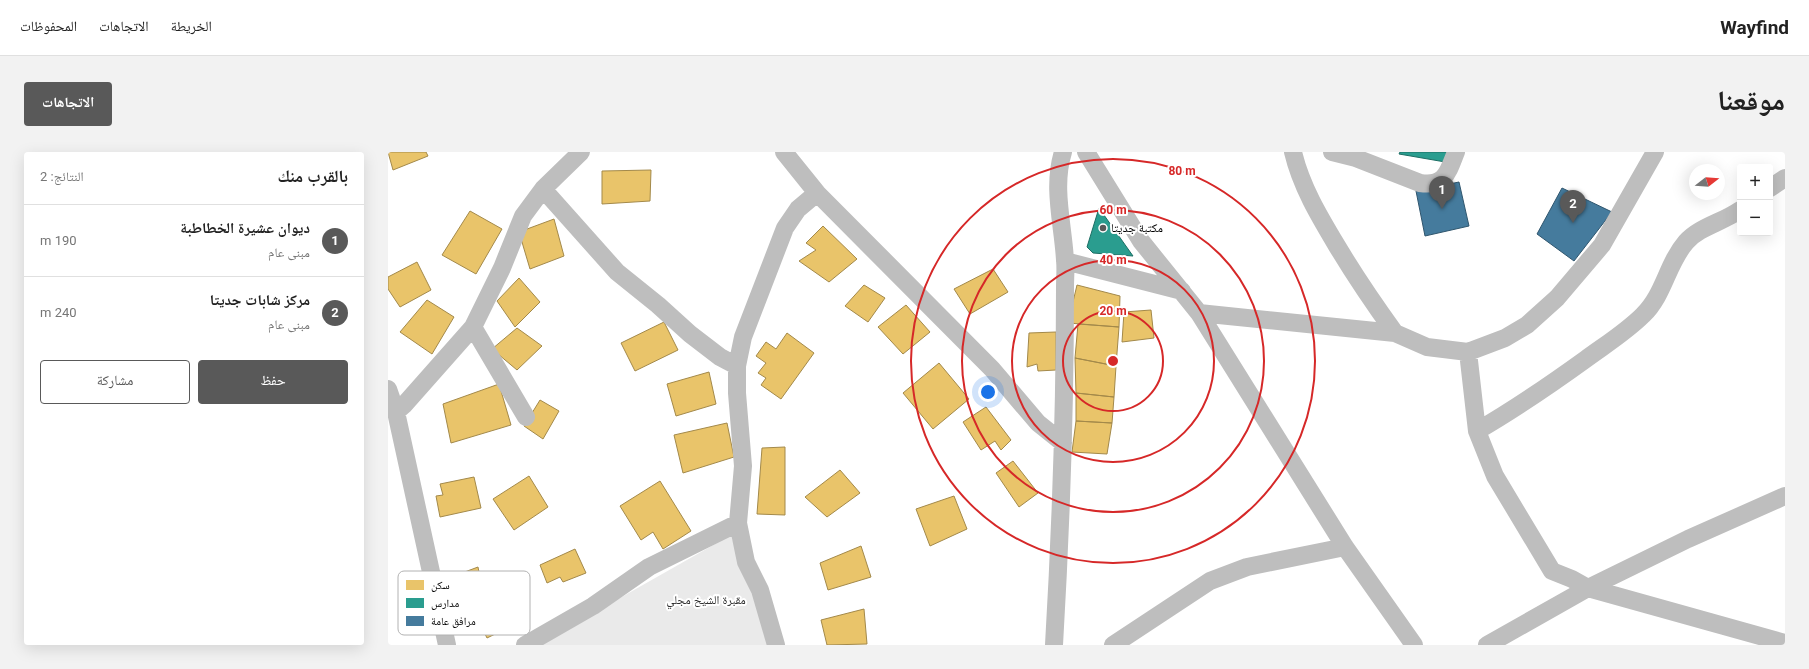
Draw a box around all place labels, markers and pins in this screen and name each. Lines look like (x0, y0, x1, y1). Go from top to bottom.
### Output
pin: 1 (1429, 176, 1455, 209)
pin: 2 (1560, 190, 1586, 223)
place label: مكتبة جديتا (1111, 221, 1163, 235)
marker: مكتبة جديتا (1098, 223, 1108, 233)
centre of rings (1106, 354, 1120, 368)

